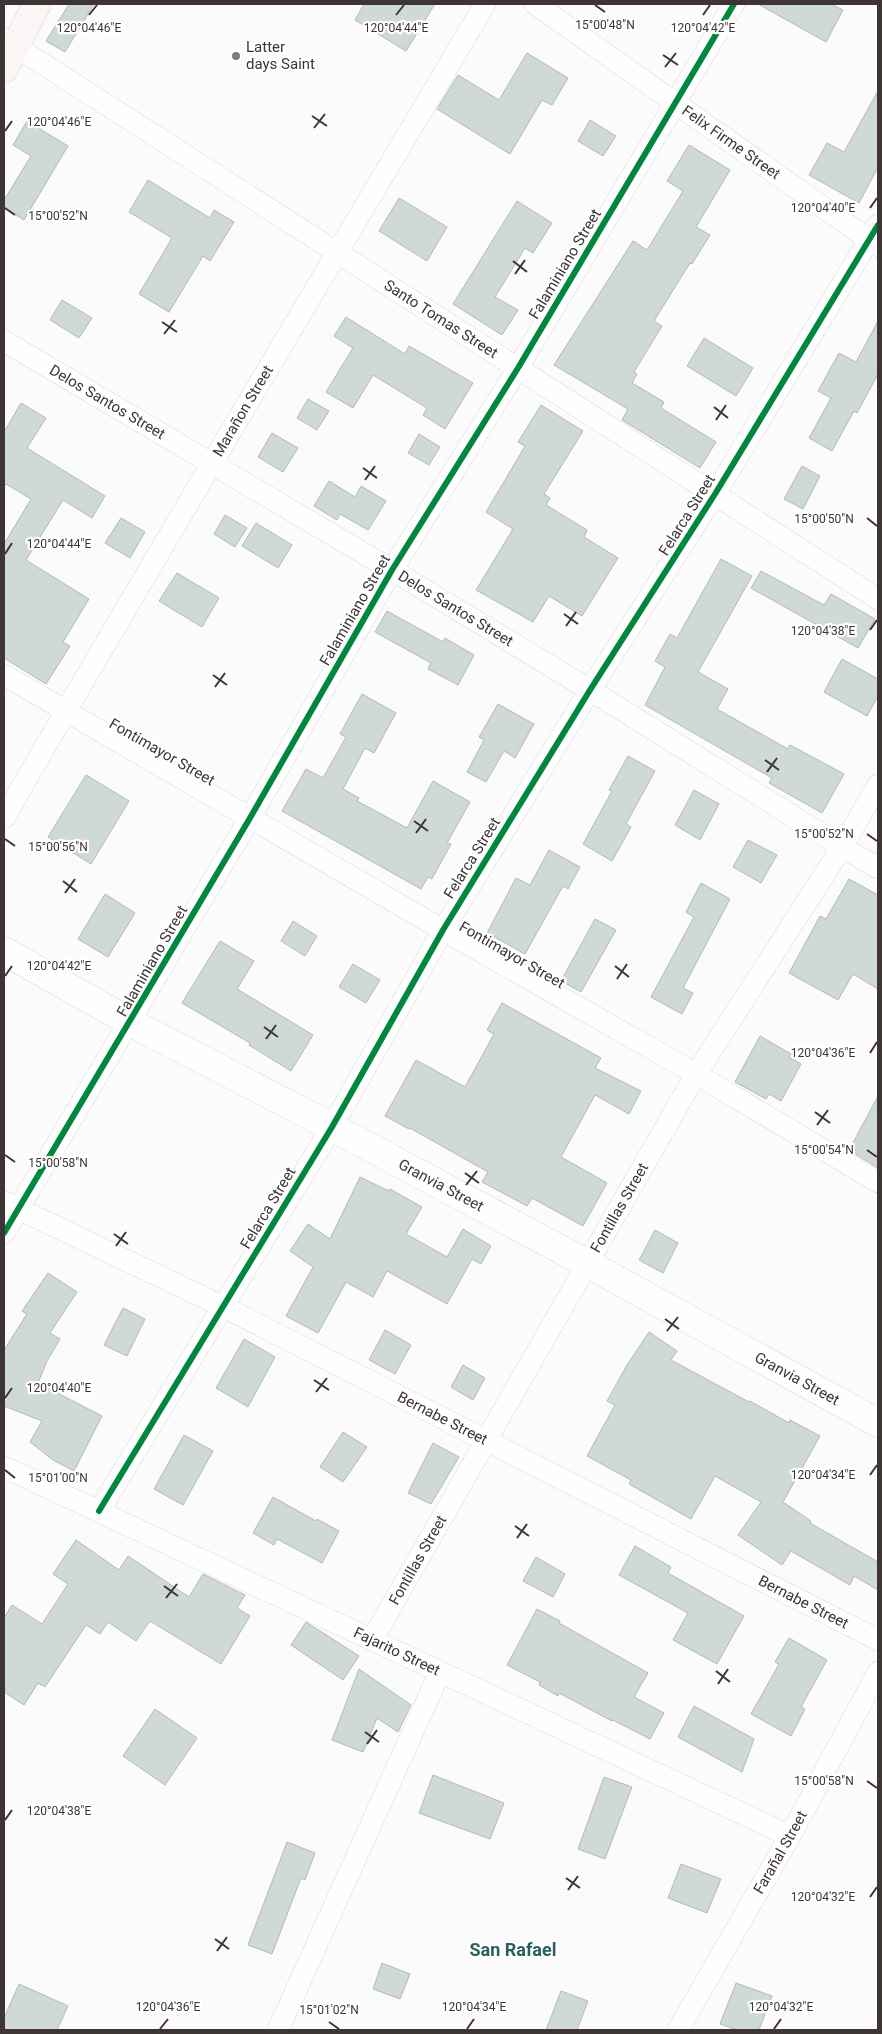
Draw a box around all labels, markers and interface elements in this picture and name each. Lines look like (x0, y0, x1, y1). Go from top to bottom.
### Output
text: 15°00'48"N (575, 18, 635, 32)
text: 120°04'46"E (57, 21, 121, 35)
text: 120°04'44"E (364, 21, 428, 35)
text: 120°04'42"E (671, 21, 735, 35)
place label: Latter days Saint (246, 38, 315, 73)
marker: Latter days Saint (230, 50, 242, 62)
street label: Felix Firme Street (678, 102, 784, 183)
text: 120°04'46"E (27, 115, 91, 129)
text: 120°04'40"E (791, 201, 855, 215)
street label: Falaminiano Street (525, 206, 605, 322)
text: 15°00'52"N (28, 209, 88, 223)
street label: Santo Tomas Street (381, 276, 501, 362)
street label: Delos Santos Street (46, 361, 169, 443)
street label: Marañon Street (209, 362, 277, 460)
street label: Felarca Street (655, 471, 719, 559)
text: 15°00'50"N (794, 512, 854, 526)
text: 120°04'44"E (27, 537, 91, 551)
street label: Falaminiano Street (316, 551, 394, 669)
street label: Delos Santos Street (395, 567, 517, 650)
text: 120°04'38"E (791, 624, 855, 638)
street label: Fontimayor Street (106, 715, 218, 790)
street label: Felarca Street (440, 814, 504, 902)
text: 15°00'52"N (794, 827, 854, 841)
text: 15°00'56"N (28, 840, 88, 854)
street label: Falaminiano Street (113, 902, 191, 1020)
street label: Fontimayor Street (456, 918, 568, 993)
text: 120°04'42"E (27, 959, 91, 973)
text: 120°04'36"E (791, 1046, 855, 1060)
text: 15°00'54"N (794, 1143, 854, 1157)
street label: Granvia Street (395, 1155, 487, 1216)
text: 15°00'58"N (28, 1156, 88, 1170)
street label: Fontillas Street (587, 1160, 652, 1256)
street label: Felarca Street (237, 1164, 299, 1252)
street label: Granvia Street (751, 1348, 843, 1409)
text: 120°04'40"E (27, 1381, 91, 1395)
street label: Bernabe Street (394, 1388, 491, 1449)
text: 120°04'34"E (791, 1468, 855, 1482)
text: 15°01'00"N (28, 1471, 88, 1485)
street label: Fontillas Street (385, 1512, 450, 1608)
street label: Bernabe Street (755, 1572, 852, 1632)
street label: Fajarito Street (351, 1623, 443, 1679)
text: 15°00'58"N (794, 1774, 854, 1788)
text: 120°04'38"E (27, 1804, 91, 1818)
street label: Farañal Street (750, 1808, 811, 1897)
text: 120°04'32"E (791, 1890, 855, 1904)
district label: San Rafael (469, 1939, 557, 1960)
text: 120°04'36"E (136, 2000, 200, 2014)
text: 120°04'34"E (442, 2000, 506, 2014)
text: 120°04'32"E (749, 2000, 813, 2014)
text: 15°01'02"N (299, 2003, 359, 2017)

